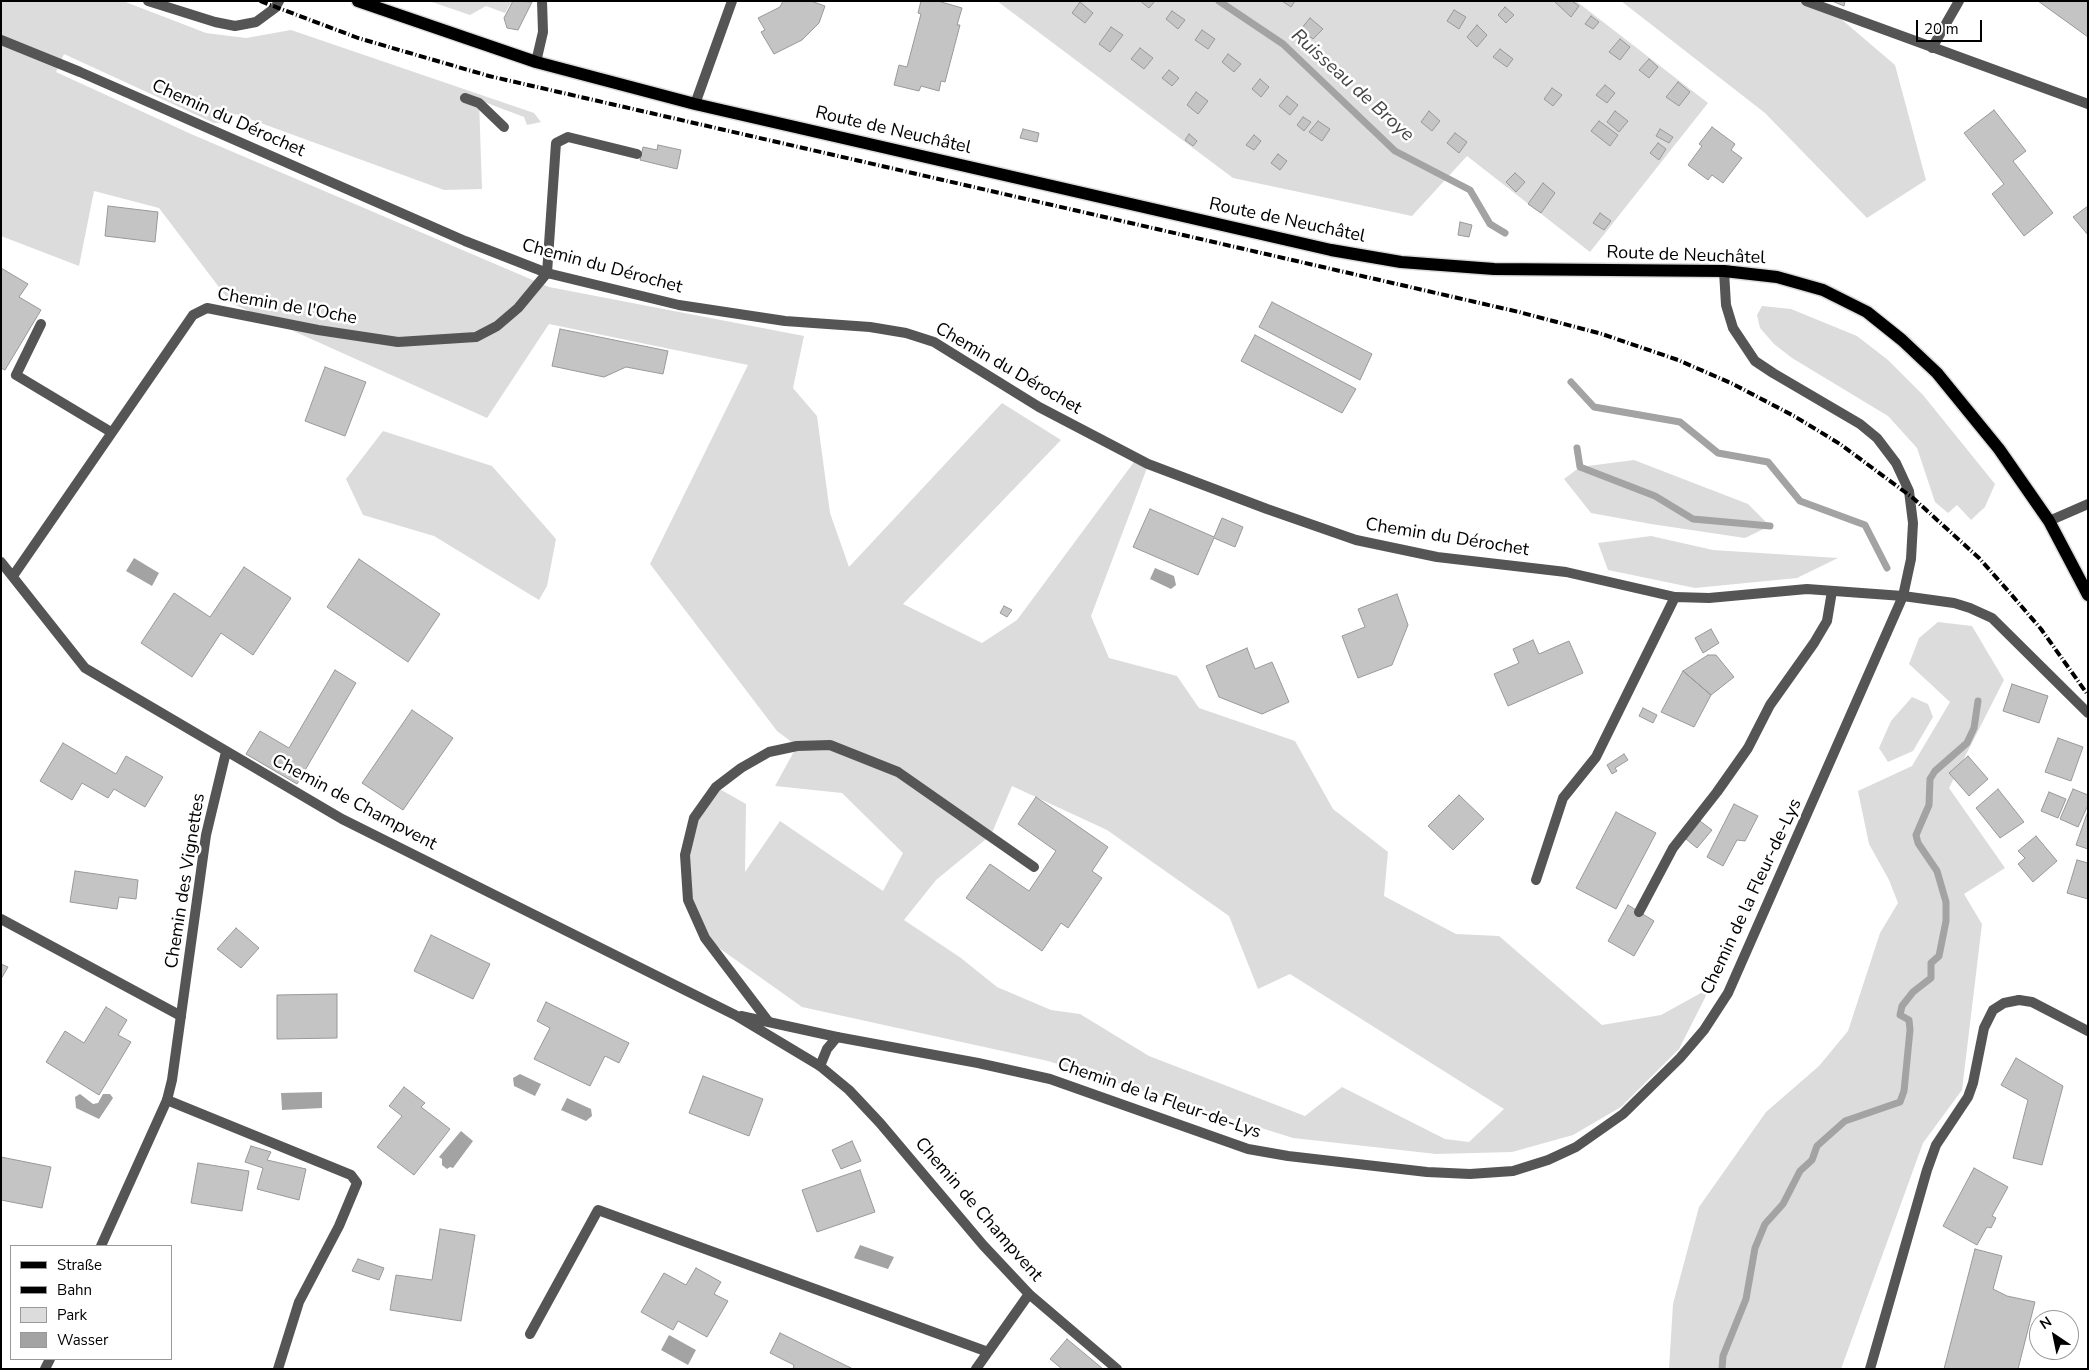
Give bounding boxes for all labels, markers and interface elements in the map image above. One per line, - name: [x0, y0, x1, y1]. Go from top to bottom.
- scale bar: [1919, 10, 1985, 42]
- text: 20 m: [1924, 19, 1959, 39]
- water label: Ruisseau de Broye: [1286, 25, 1418, 147]
- street label: Chemin du Dérochet: [148, 76, 308, 162]
- street label: Route de Neuchâtel: [813, 103, 973, 159]
- street label: Route de Neuchâtel: [1207, 194, 1367, 248]
- street label: Chemin du Dérochet: [519, 235, 685, 299]
- street label: Route de Neuchâtel: [1606, 242, 1766, 270]
- street label: Chemin de l'Oche: [215, 284, 359, 330]
- street label: Chemin du Dérochet: [931, 318, 1085, 420]
- street label: Chemin du Dérochet: [1364, 514, 1530, 562]
- street label: Chemin de Champvent: [268, 750, 440, 856]
- street label: Chemin des Vignettes: [161, 792, 211, 970]
- street label: Chemin de la Fleur-de-Lys: [1697, 796, 1807, 998]
- street label: Chemin de la Fleur-de-Lys: [1054, 1054, 1264, 1144]
- street label: Chemin de Champvent: [910, 1134, 1046, 1286]
- legend: [10, 1245, 172, 1360]
- text: Straße: [57, 1255, 102, 1275]
- text: Bahn: [57, 1280, 92, 1300]
- text: Park: [57, 1305, 87, 1325]
- north arrow: [2029, 1310, 2079, 1360]
- text: N: [2036, 1312, 2056, 1334]
- text: Wasser: [57, 1330, 108, 1350]

